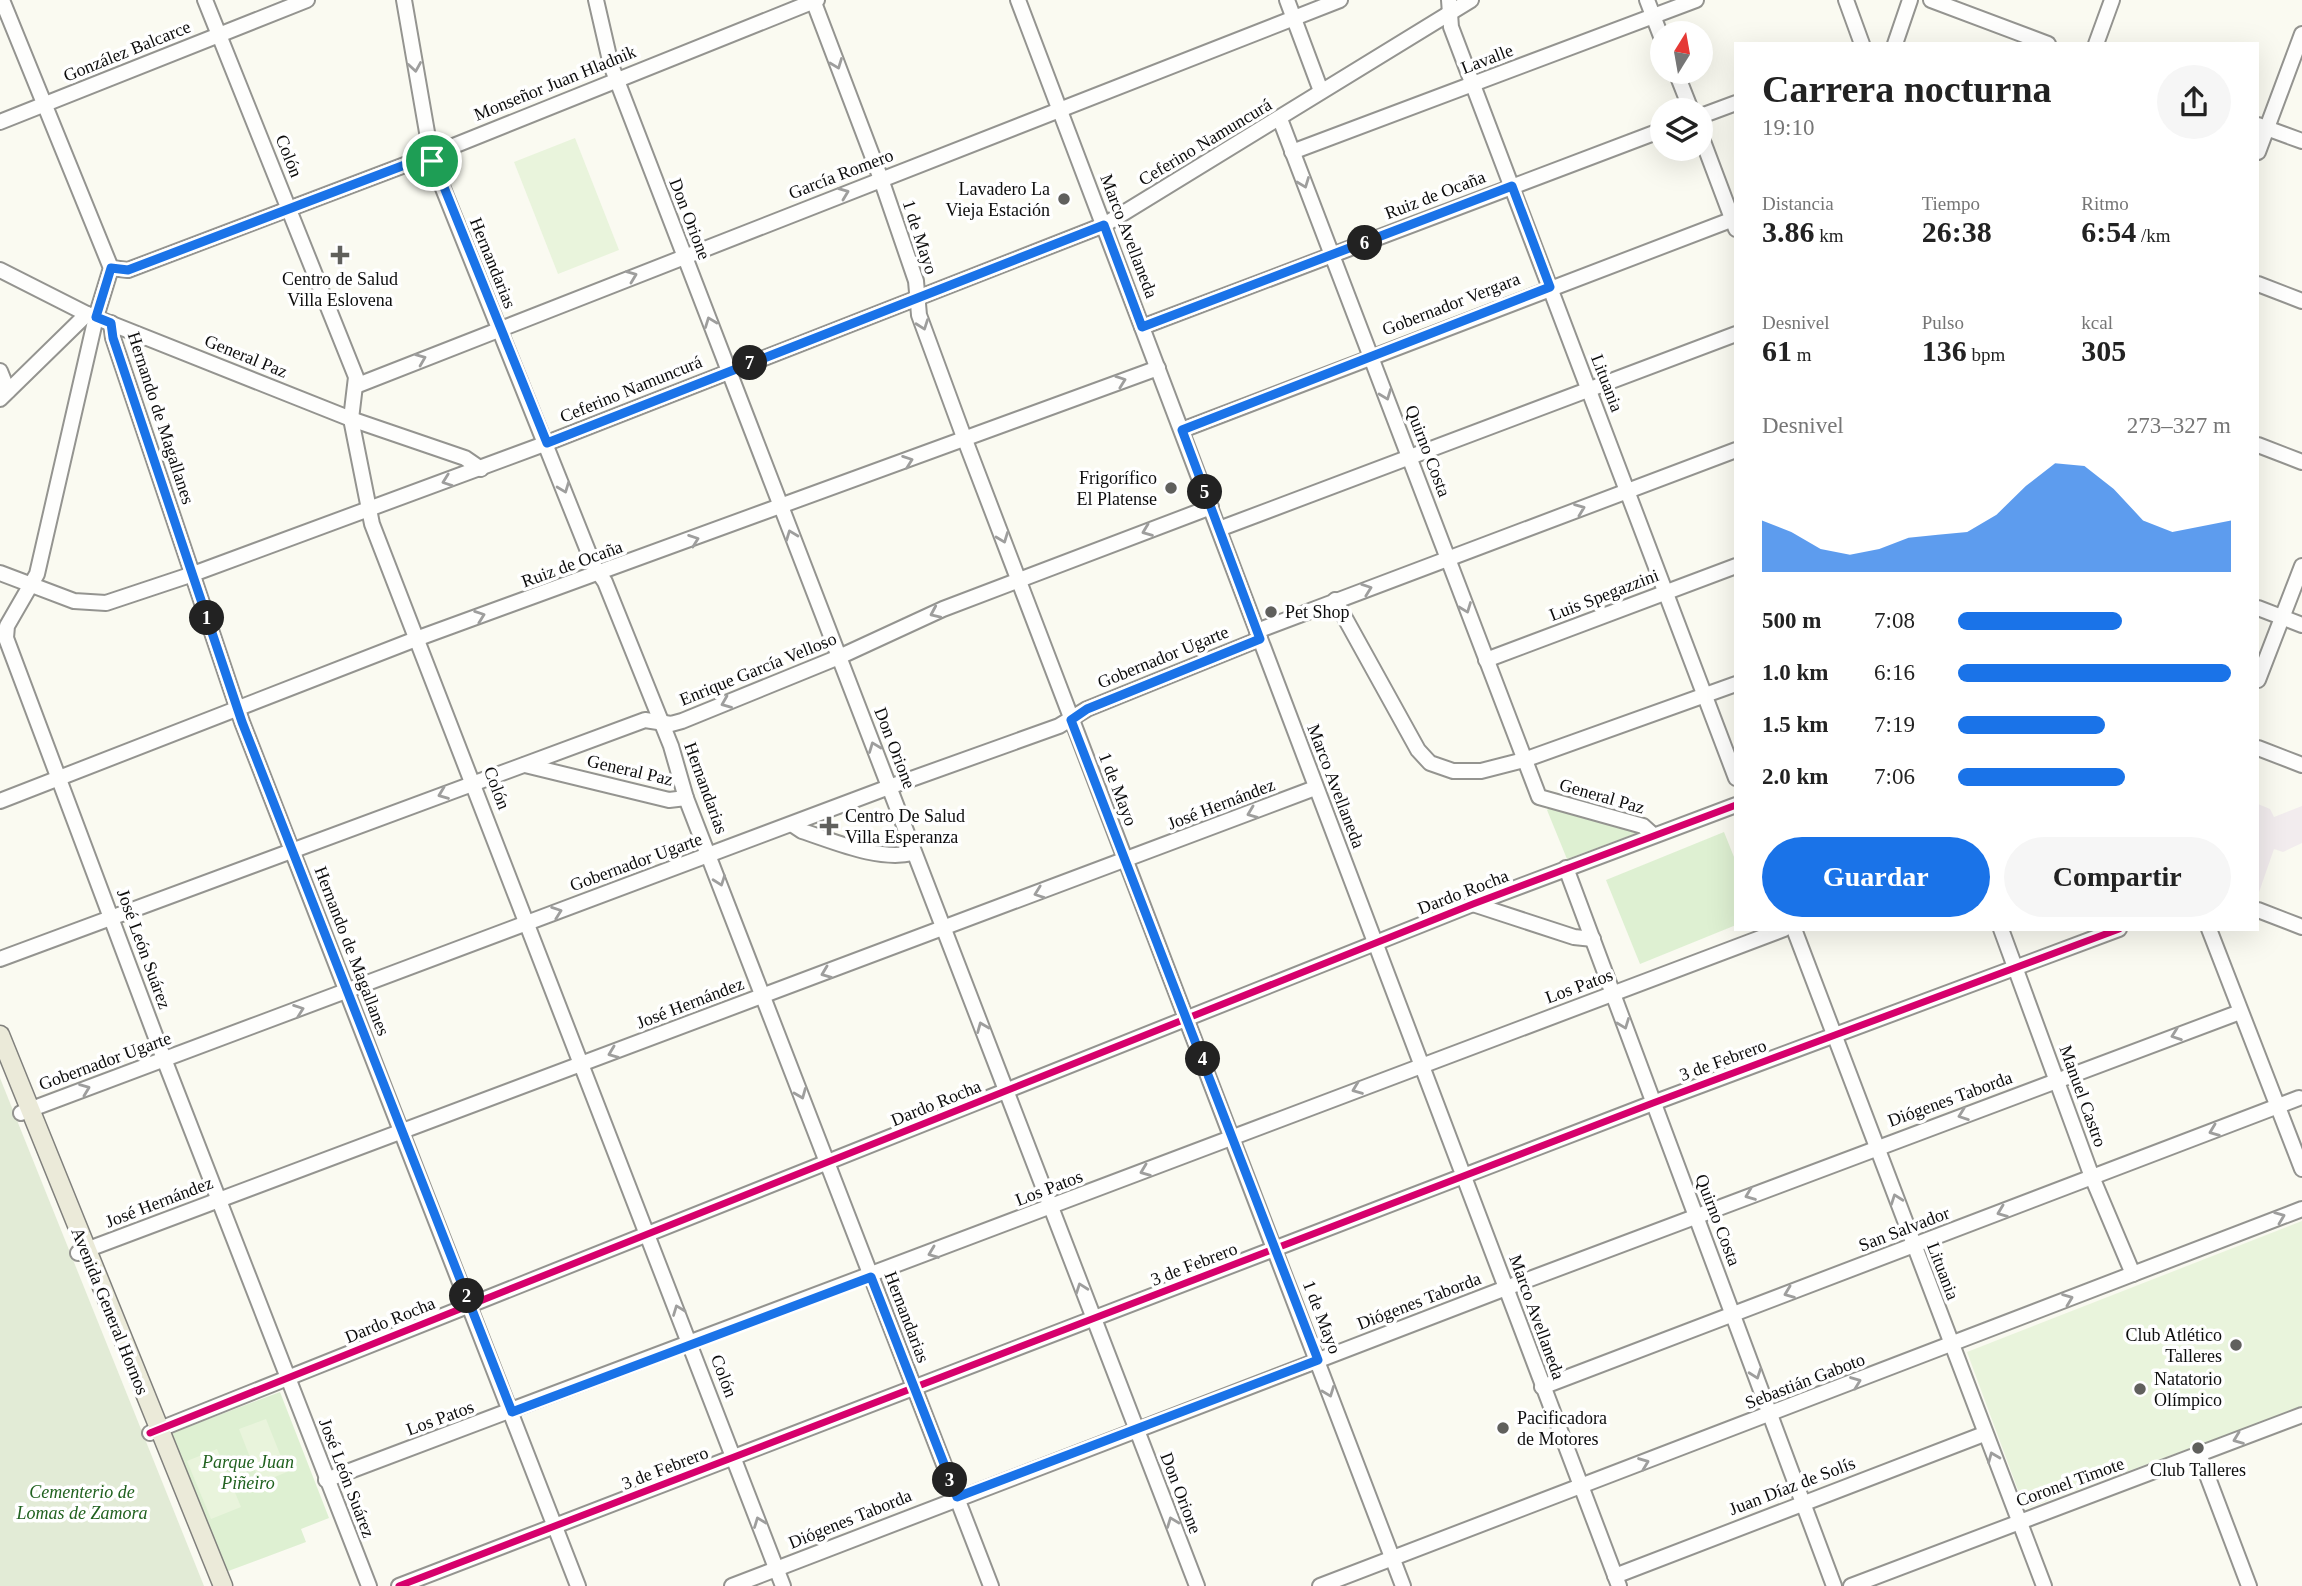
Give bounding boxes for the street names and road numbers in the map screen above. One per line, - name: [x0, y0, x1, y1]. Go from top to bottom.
- street label: González Balcarce: [60, 16, 194, 86]
- street label: Lavalle: [1458, 40, 1516, 78]
- street label: Monseñor Juan Hladnik: [471, 41, 639, 125]
- street label: Ceferino Namuncurá: [1135, 94, 1275, 190]
- street label: Colón: [271, 132, 307, 180]
- street label: García Romero: [786, 145, 896, 203]
- street label: Ruiz de Ocaña: [1382, 167, 1488, 223]
- street label: Marco Avellaneda: [1096, 171, 1162, 301]
- street label: Don Orione: [665, 176, 715, 262]
- street label: 1 de Mayo: [899, 197, 941, 277]
- street label: Hernandarias: [466, 215, 520, 311]
- street label: Gobernador Vergara: [1379, 269, 1523, 339]
- street label: Hernando de Magallanes: [124, 329, 198, 507]
- street label: General Paz: [202, 330, 290, 382]
- street label: Ceferino Namuncurá: [557, 351, 705, 427]
- street label: Lituania: [1587, 351, 1627, 415]
- street label: Quirno Costa: [1401, 402, 1455, 500]
- street label: Ruiz de Ocaña: [519, 536, 625, 592]
- street label: Luis Spegazzini: [1547, 565, 1661, 625]
- street label: Gobernador Ugarte: [1095, 622, 1231, 692]
- street label: Enrique García Velloso: [677, 628, 839, 710]
- street label: Don Orione: [870, 705, 920, 791]
- street label: Marco Avellaneda: [1303, 721, 1369, 851]
- street label: Hernandarias: [680, 739, 732, 837]
- street label: 1 de Mayo: [1095, 749, 1141, 829]
- street label: General Paz: [585, 750, 675, 790]
- street label: Colón: [480, 764, 514, 812]
- street label: José Hernández: [1164, 774, 1278, 834]
- street label: General Paz: [1557, 774, 1647, 818]
- street label: Gobernador Ugarte: [567, 829, 705, 895]
- street label: Hernando de Magallanes: [310, 863, 394, 1039]
- street label: Dardo Rocha: [1415, 866, 1511, 918]
- street label: José León Suárez: [113, 886, 175, 1012]
- street label: Los Patos: [1542, 965, 1616, 1007]
- street label: José Hernández: [633, 973, 747, 1033]
- street label: Gobernador Ugarte: [36, 1028, 174, 1094]
- street label: 3 de Febrero: [1677, 1035, 1769, 1085]
- street label: Manuel Castro: [2055, 1043, 2111, 1149]
- street label: Diógenes Taborda: [1885, 1067, 2015, 1131]
- street label: Dardo Rocha: [888, 1076, 984, 1130]
- street label: Los Patos: [1013, 1166, 1085, 1210]
- street label: Quirno Costa: [1691, 1171, 1745, 1269]
- street label: José Hernández: [102, 1172, 216, 1232]
- street label: San Salvador: [1856, 1203, 1952, 1255]
- street label: Avenida General Hornos: [67, 1224, 153, 1398]
- street label: 3 de Febrero: [1148, 1238, 1240, 1290]
- street label: Lituania: [1923, 1239, 1963, 1303]
- street label: Marco Avellaneda: [1505, 1252, 1569, 1382]
- street label: Diógenes Taborda: [1354, 1268, 1484, 1334]
- street label: Hernandarias: [880, 1269, 934, 1365]
- street label: 1 de Mayo: [1299, 1277, 1345, 1357]
- street label: Dardo Rocha: [342, 1293, 438, 1347]
- street label: Sebastián Gaboto: [1742, 1349, 1868, 1413]
- street label: Colón: [707, 1352, 741, 1400]
- street label: Los Patos: [403, 1397, 477, 1439]
- street label: José León Suárez: [315, 1416, 379, 1540]
- street label: 3 de Febrero: [619, 1442, 711, 1494]
- street label: Don Orione: [1156, 1450, 1206, 1536]
- street label: Juan Díaz de Solís: [1726, 1453, 1858, 1519]
- street label: Coronel Timote: [2013, 1453, 2127, 1511]
- street label: Diógenes Taborda: [786, 1485, 914, 1553]

